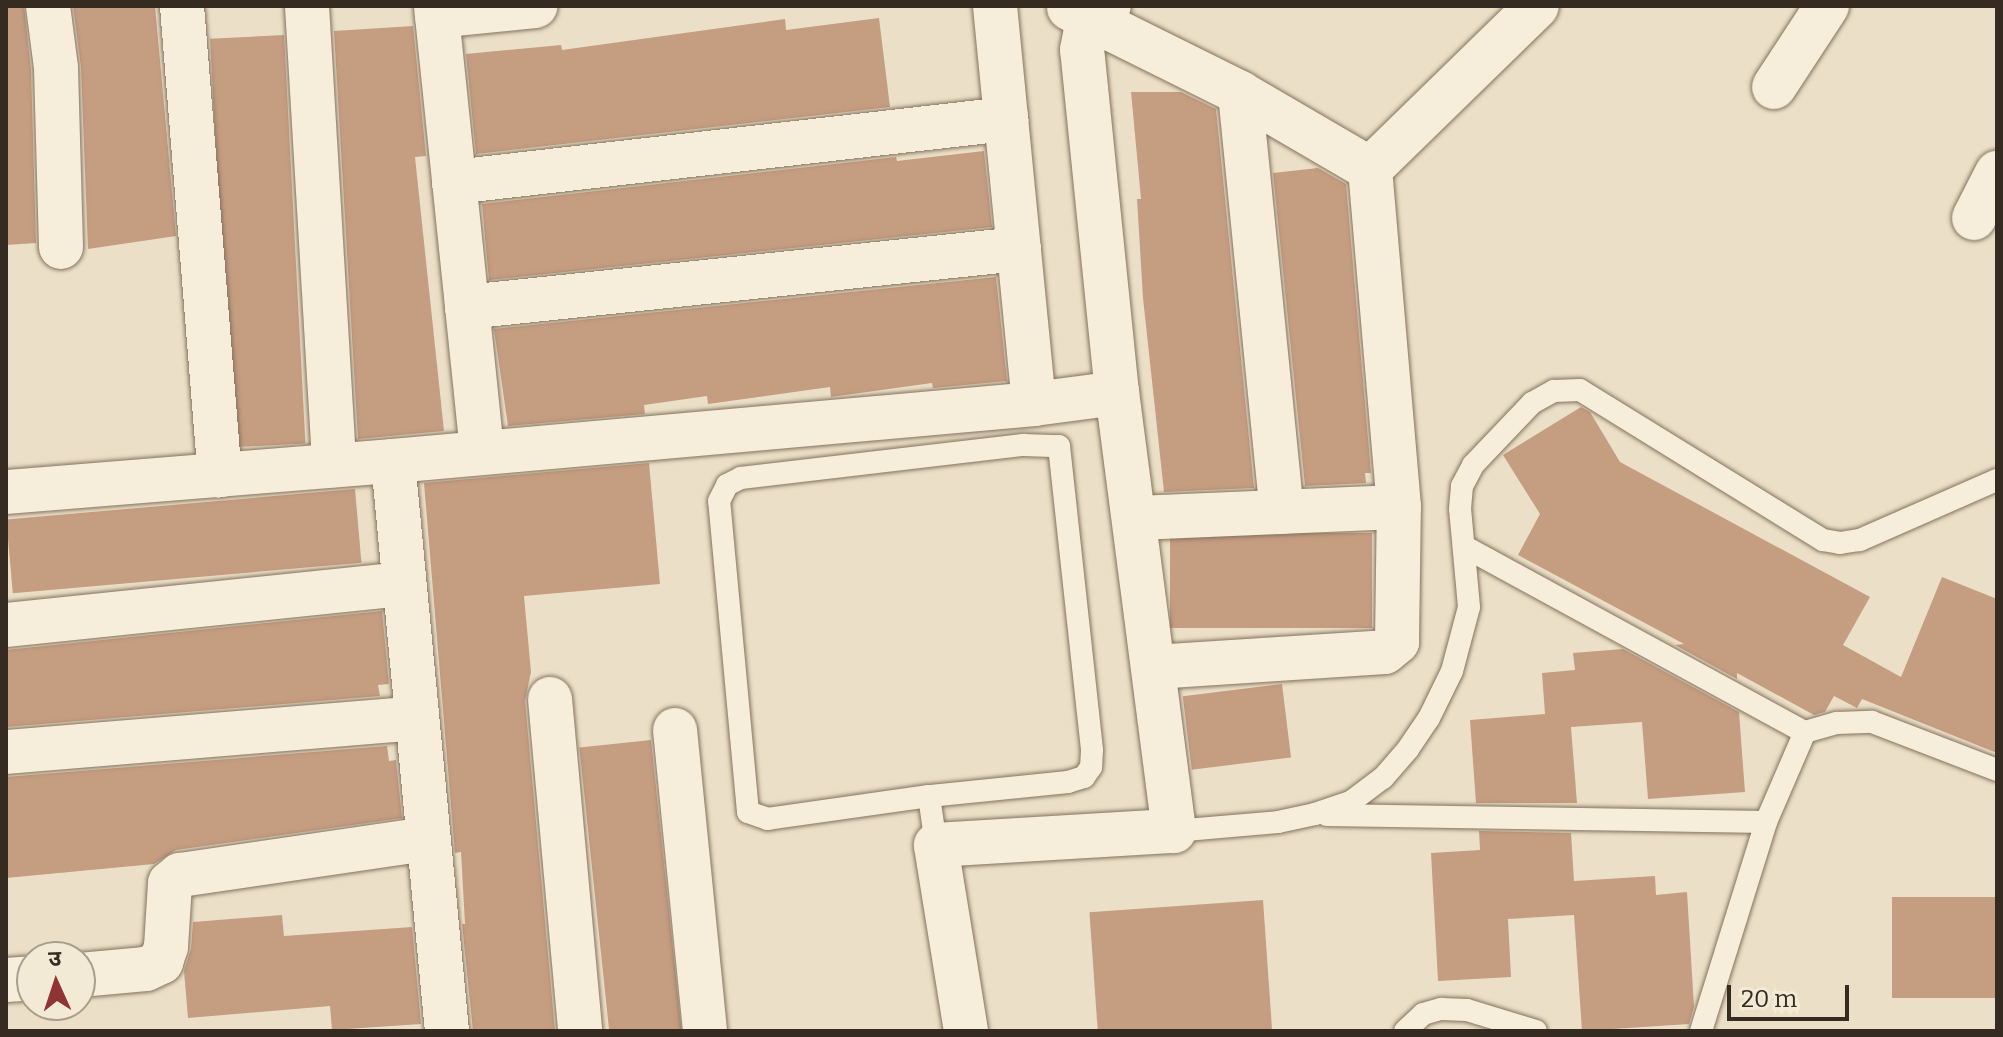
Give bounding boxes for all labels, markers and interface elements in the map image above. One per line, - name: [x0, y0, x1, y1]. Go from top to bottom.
- north arrow: [16, 941, 96, 1021]
- text: उ: [48, 945, 62, 972]
- scale bar: [1731, 969, 1853, 1019]
- text: 20 m: [1741, 985, 1797, 1013]

